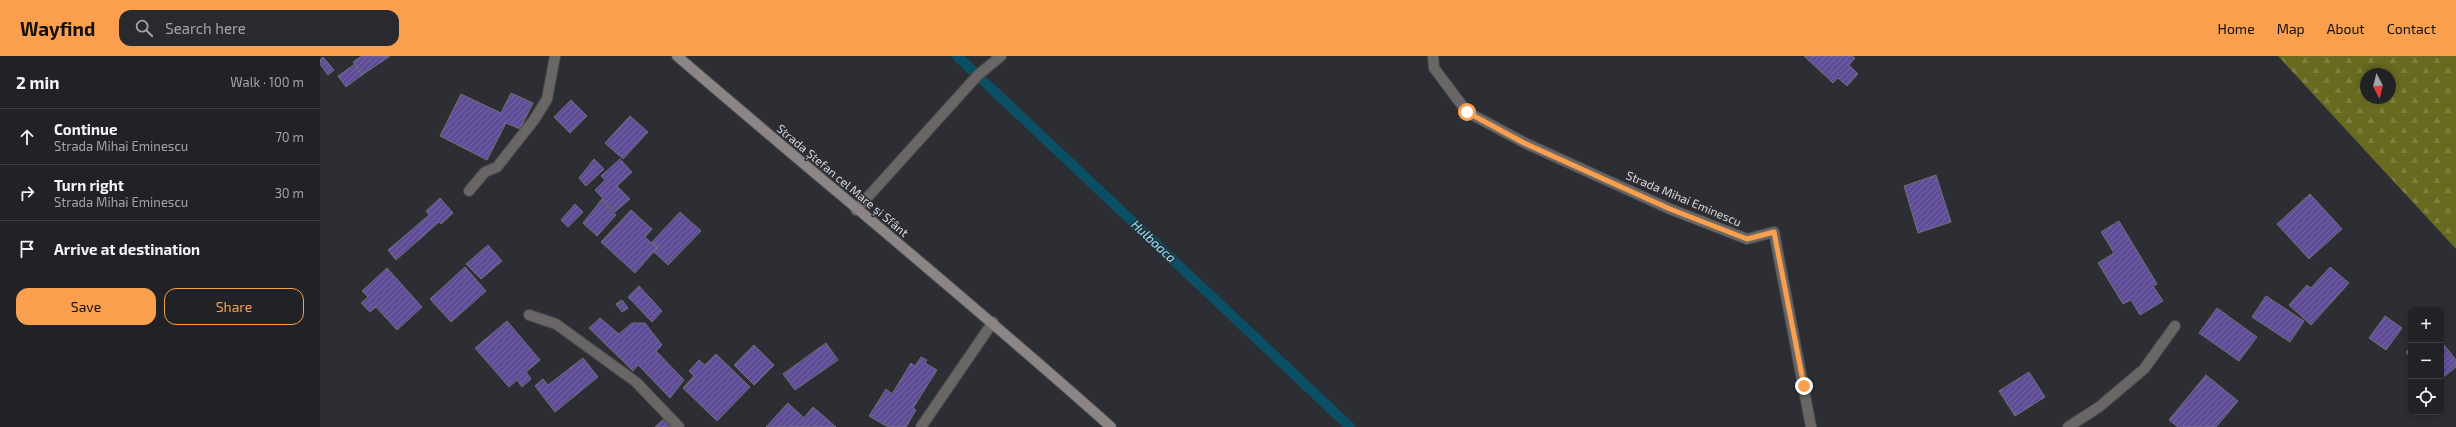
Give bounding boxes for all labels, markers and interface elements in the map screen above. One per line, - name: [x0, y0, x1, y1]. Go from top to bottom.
- search box: [119, 10, 399, 46]
- text: Wayfind: [20, 17, 95, 40]
- icon: search: [133, 17, 155, 39]
- text: Search here: [165, 19, 246, 37]
- text: Home: [2218, 20, 2255, 37]
- text: Map: [2277, 20, 2305, 37]
- text: About: [2327, 20, 2365, 37]
- text: Contact: [2387, 20, 2436, 37]
- north arrow: [2360, 68, 2396, 104]
- text: 2 min: [16, 72, 59, 92]
- text: Walk · 100 m: [230, 74, 304, 90]
- route start: [1458, 103, 1476, 121]
- text: Continue: [54, 120, 117, 138]
- street label: Strada Ștefan cel Mare și Sfânt: [773, 121, 912, 241]
- icon: ahead: [16, 126, 38, 148]
- text: 70 m: [275, 129, 304, 145]
- text: Strada Mihai Eminescu: [54, 138, 188, 154]
- street label: Strada Mihai Eminescu: [1624, 167, 1744, 229]
- text: Turn right: [54, 176, 124, 194]
- icon: right: [16, 182, 38, 204]
- text: 30 m: [275, 185, 304, 201]
- text: Strada Mihai Eminescu: [54, 194, 188, 210]
- water label: Hulboaca: [1128, 216, 1180, 266]
- icon: arrive: [16, 238, 38, 260]
- text: Arrive at destination: [54, 240, 200, 258]
- button: Save: [16, 288, 156, 325]
- button: Share: [164, 288, 304, 325]
- map controls: [2408, 307, 2444, 415]
- button: +: [2408, 307, 2444, 343]
- button: −: [2408, 343, 2444, 379]
- route end: [1795, 377, 1813, 395]
- button: locate: [2408, 379, 2444, 415]

